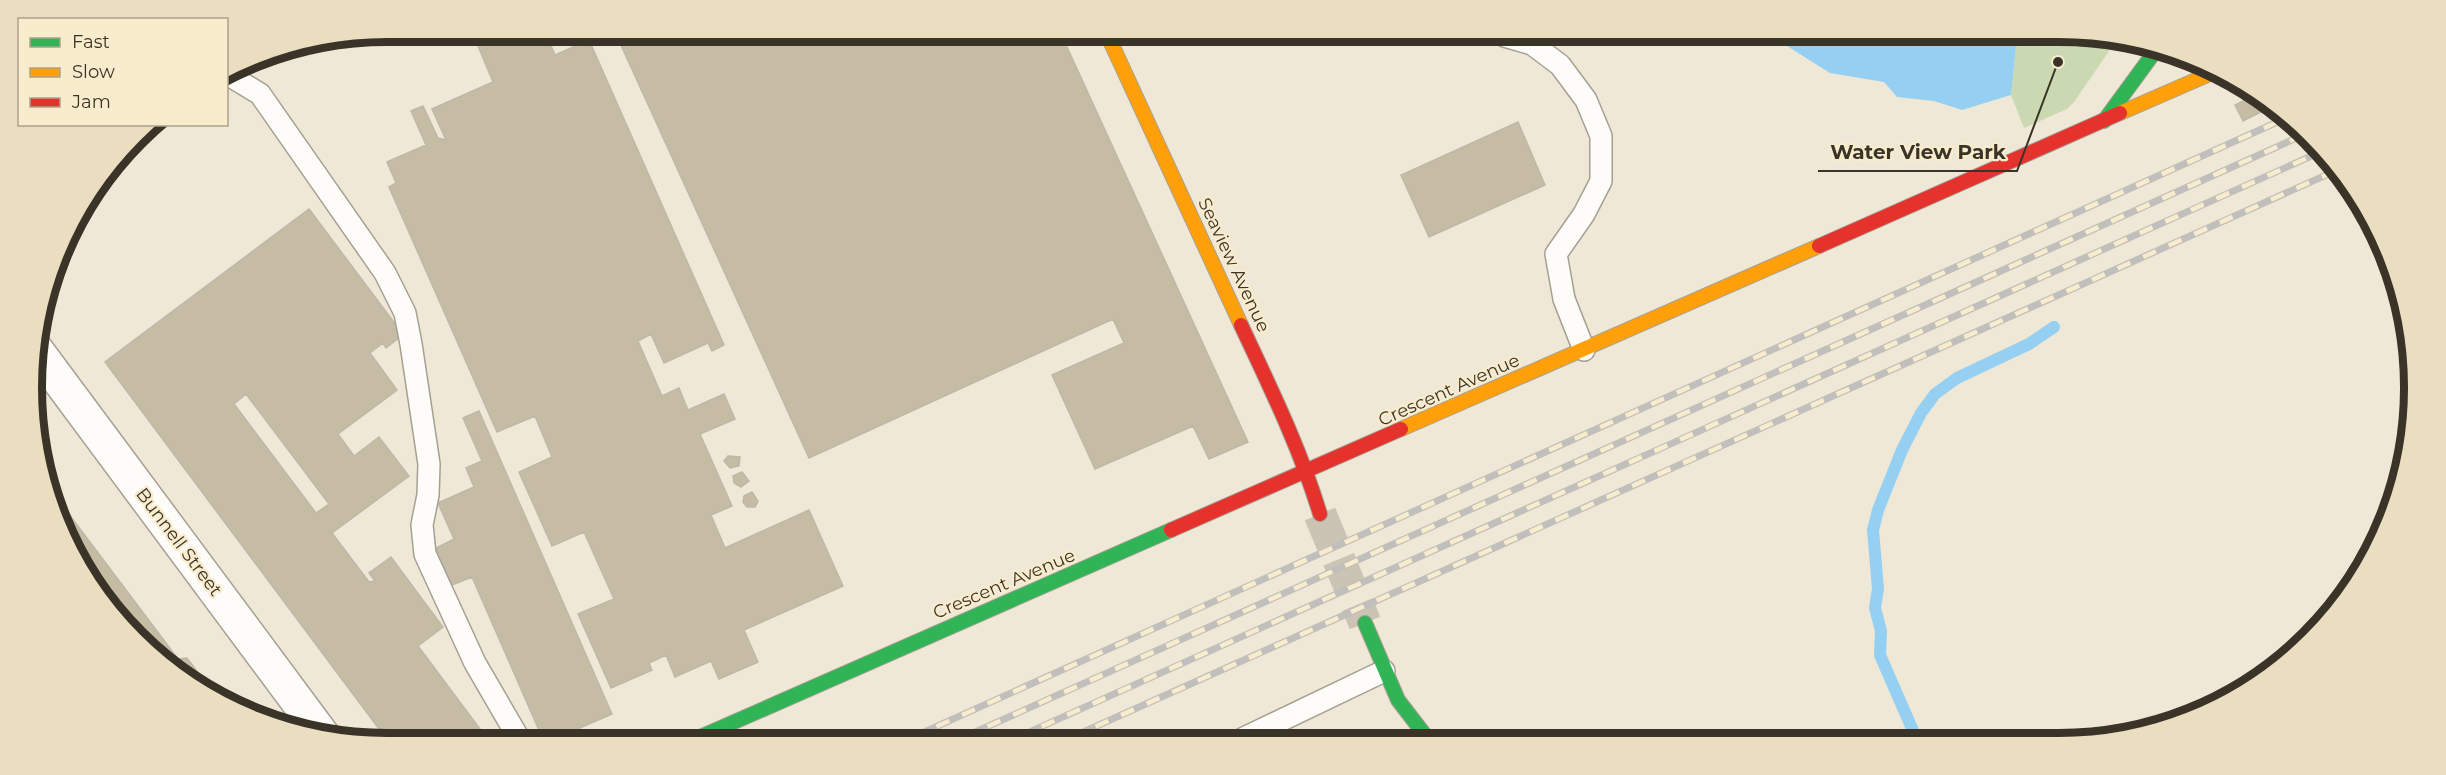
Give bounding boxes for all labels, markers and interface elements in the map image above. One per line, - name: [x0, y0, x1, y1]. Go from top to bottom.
- legend: [18, 18, 228, 126]
- text: Fast: [72, 31, 110, 53]
- text: Slow: [72, 61, 115, 83]
- text: Jam: [71, 91, 111, 113]
- callout: Water View Park: [1818, 133, 2017, 171]
- text: Water View Park: [1830, 140, 2007, 164]
- street label: Seaview Avenue: [1193, 194, 1275, 336]
- street label: Crescent Avenue: [1375, 349, 1523, 431]
- street label: Bunnell Street: [131, 484, 227, 600]
- street label: Crescent Avenue: [930, 544, 1079, 624]

